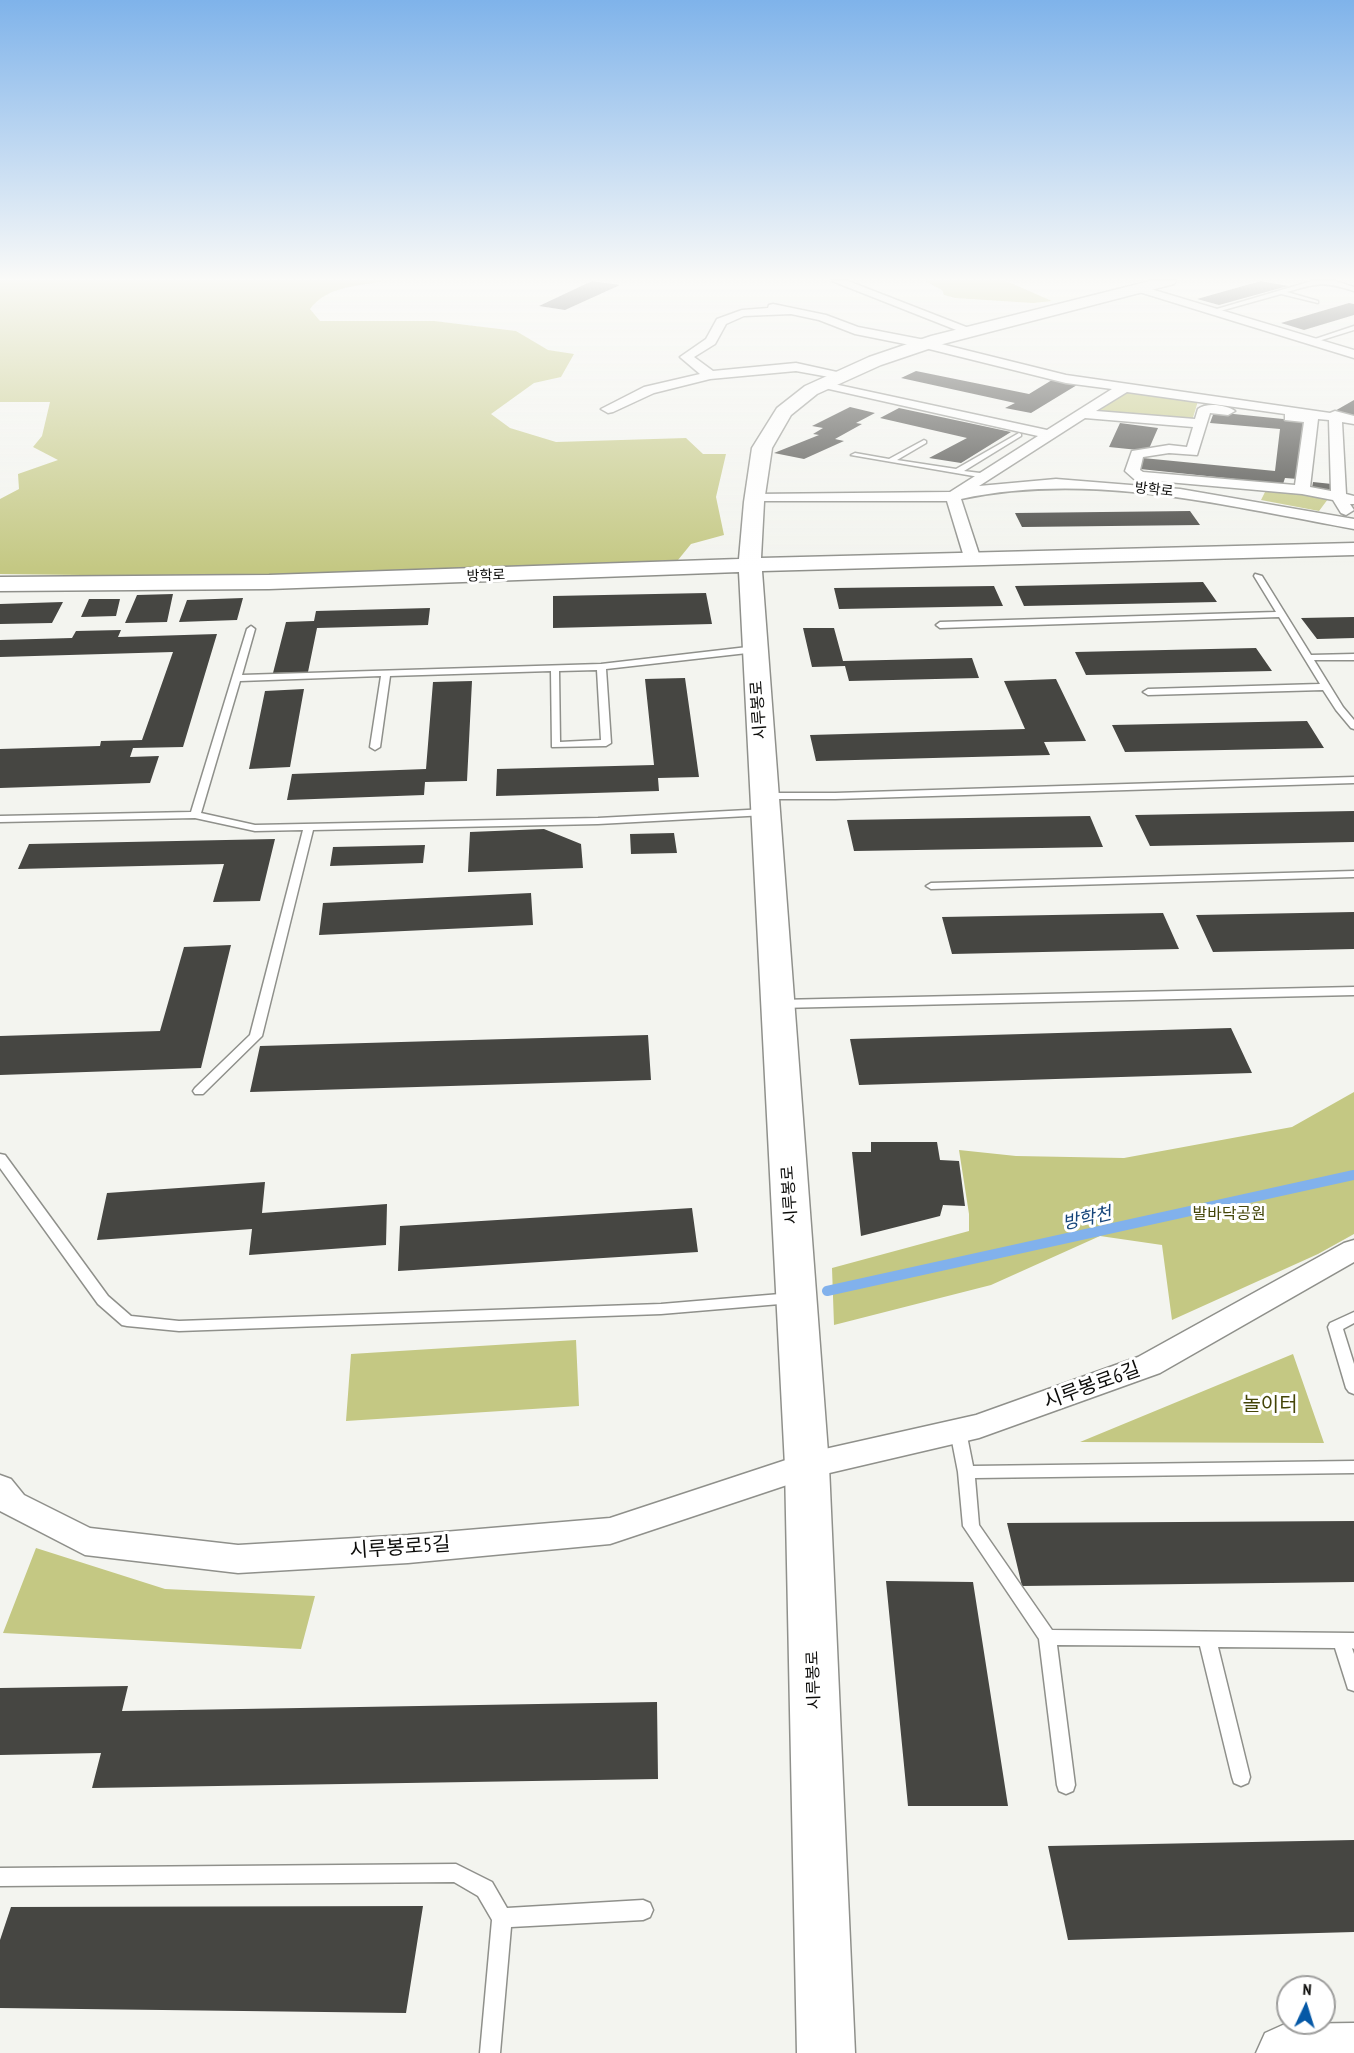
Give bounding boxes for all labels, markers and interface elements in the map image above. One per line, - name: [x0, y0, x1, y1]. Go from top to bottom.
- street label: 방학로: [1134, 480, 1174, 500]
- street label: 방학로: [466, 567, 506, 585]
- street label: 시루봉로: [747, 680, 771, 740]
- street label: 시루봉로: [778, 1165, 802, 1225]
- water label: 방학천: [1060, 1203, 1114, 1235]
- park label: 발바닥공원: [1192, 1204, 1266, 1224]
- street label: 시루봉로6길: [1040, 1357, 1144, 1415]
- park label: 놀이터: [1242, 1393, 1298, 1417]
- street label: 시루봉로5길: [349, 1533, 451, 1563]
- street label: 시루봉로: [803, 1650, 825, 1710]
- north arrow: [1276, 1975, 1336, 2035]
- text: N: [1302, 1979, 1312, 1999]

